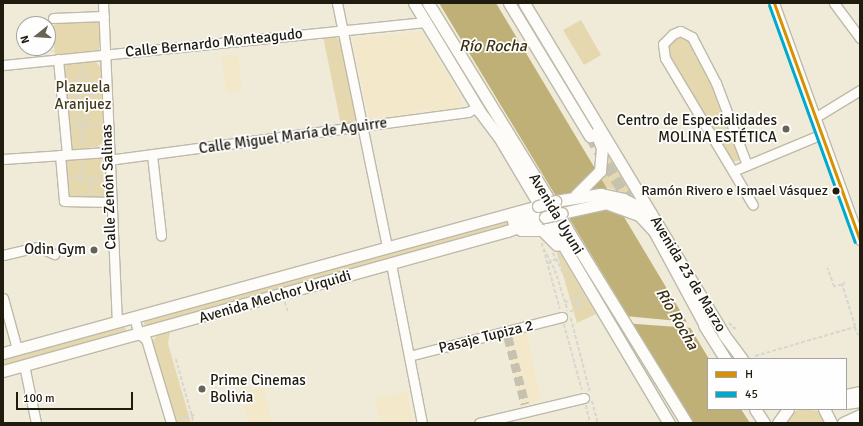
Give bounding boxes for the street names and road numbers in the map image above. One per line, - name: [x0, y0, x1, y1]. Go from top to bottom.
- street label: Calle Bernardo Monteagudo: [124, 25, 304, 61]
- street label: Calle Miguel María de Aguirre: [198, 114, 388, 158]
- street label: Calle Zenón Salinas: [98, 124, 120, 250]
- street label: Avenida Uyuni: [525, 170, 587, 258]
- street label: Avenida 23 de Marzo: [646, 213, 730, 335]
- street label: Avenida Melchor Urquidi: [197, 267, 353, 327]
- street label: Pasaje Tupiza 2: [437, 317, 535, 357]

